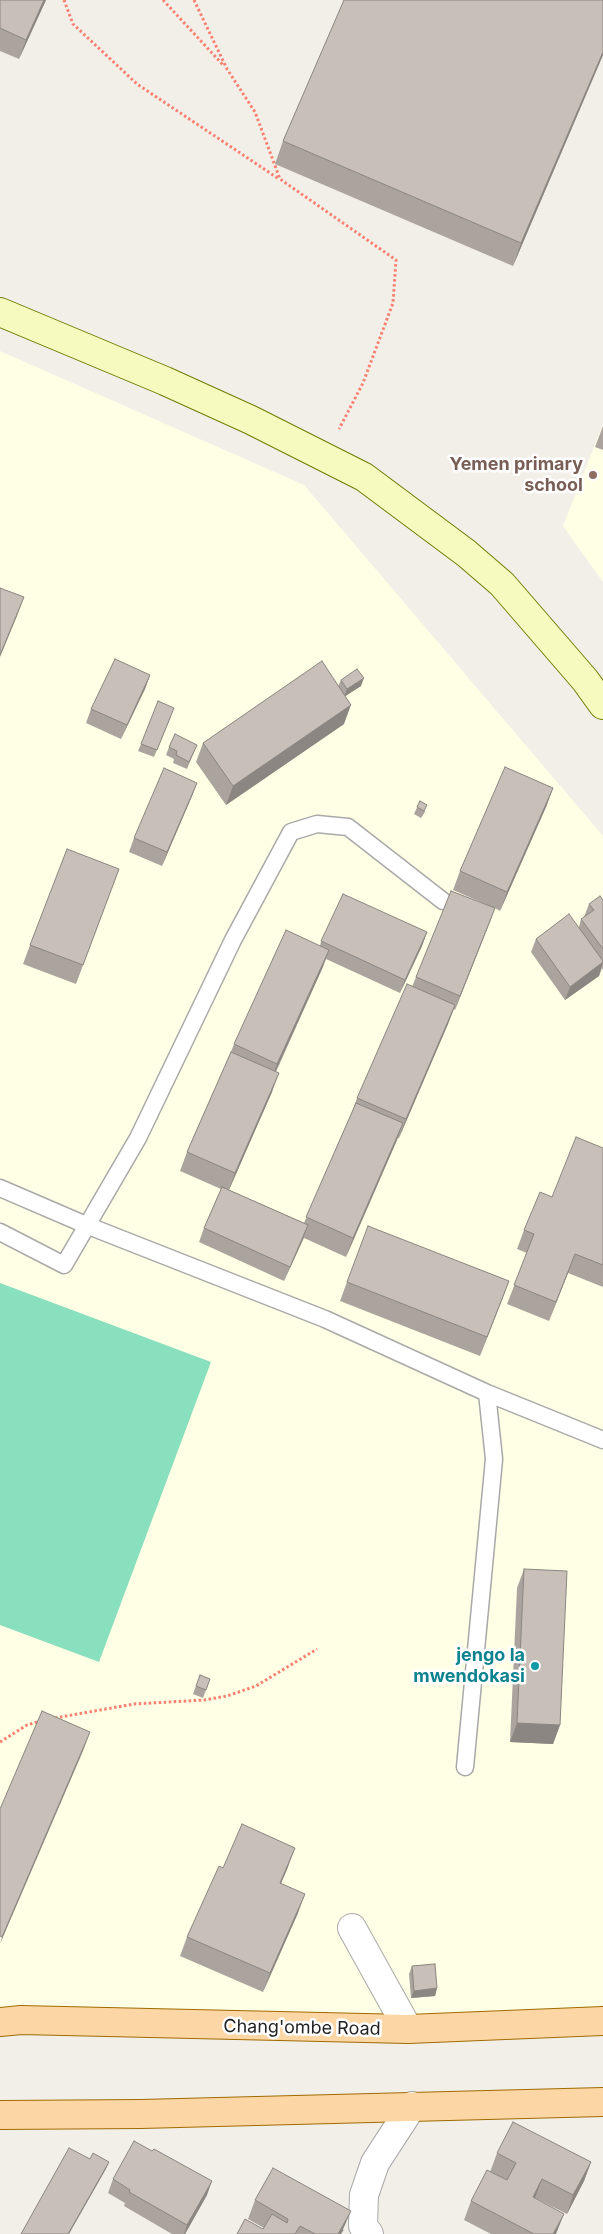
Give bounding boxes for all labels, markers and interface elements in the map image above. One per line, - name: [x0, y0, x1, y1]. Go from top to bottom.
- place label: Yemen primary school: [449, 454, 583, 496]
- marker: Yemen primary school: [587, 469, 599, 481]
- place label: jengo la mwendokasi: [413, 1645, 525, 1688]
- marker: jengo la mwendokasi: [529, 1660, 541, 1672]
- street label: Chang'ombe Road: [223, 2016, 381, 2040]

